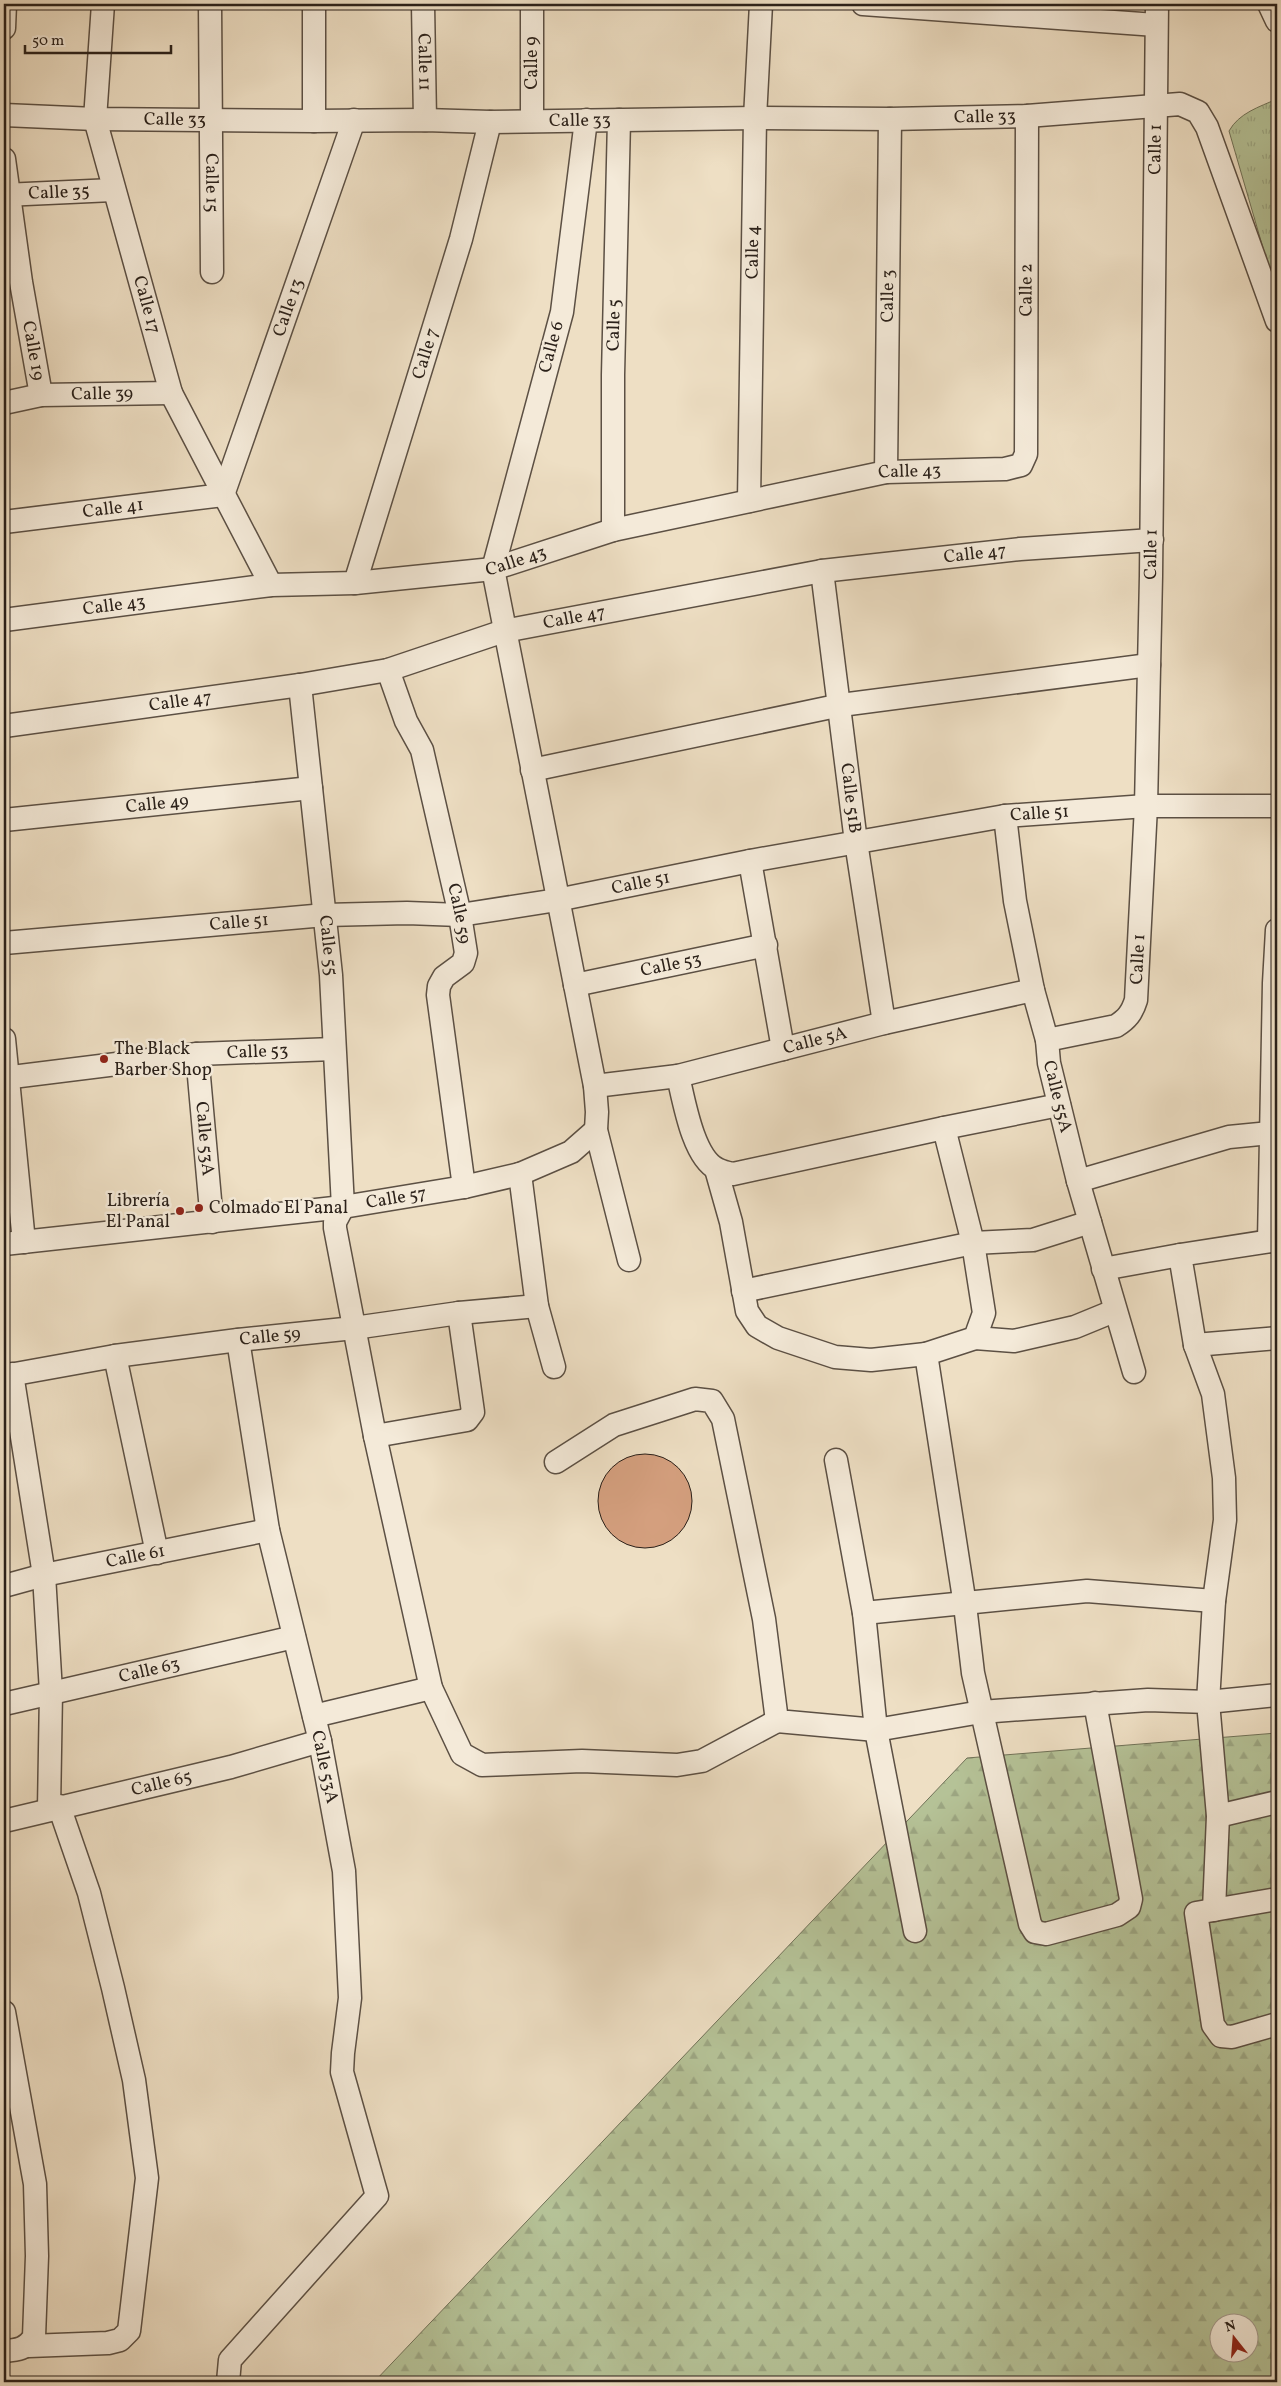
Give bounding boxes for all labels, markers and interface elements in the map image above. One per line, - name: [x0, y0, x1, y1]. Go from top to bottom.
- scale bar: [25, 22, 171, 54]
- text: 50 m: [32, 31, 64, 52]
- street label: Calle 11: [411, 33, 437, 91]
- street label: Calle 9: [520, 37, 545, 89]
- street label: Calle 33: [954, 104, 1016, 130]
- street label: Calle 33: [144, 107, 206, 133]
- street label: Calle 33: [549, 108, 611, 134]
- street label: Calle 1: [1143, 124, 1168, 175]
- street label: Calle 15: [199, 153, 224, 213]
- street label: Calle 35: [28, 179, 90, 206]
- street label: Calle 4: [740, 225, 766, 279]
- street label: Calle 2: [1014, 263, 1039, 317]
- street label: Calle 3: [875, 269, 901, 323]
- street label: Calle 17: [127, 273, 166, 337]
- street label: Calle 13: [267, 275, 310, 340]
- street label: Calle 5: [601, 299, 627, 351]
- street label: Calle 6: [533, 318, 571, 376]
- street label: Calle 19: [16, 319, 51, 382]
- street label: Calle 7: [406, 325, 445, 382]
- street label: Calle 39: [71, 381, 133, 407]
- street label: Calle 43: [876, 458, 941, 486]
- street label: Calle 41: [81, 492, 145, 525]
- street label: Calle 1: [1138, 529, 1164, 580]
- street label: Calle 47: [942, 538, 1008, 570]
- street label: Calle 43: [484, 540, 550, 582]
- street label: Calle 43: [81, 589, 147, 622]
- street label: Calle 47: [541, 600, 608, 636]
- street label: Calle 47: [147, 685, 213, 718]
- street label: Calle 51B: [834, 762, 867, 835]
- street label: Calle 49: [124, 788, 190, 820]
- street label: Calle 51: [1009, 799, 1070, 828]
- street label: Calle 51: [609, 865, 672, 901]
- street label: Calle 59: [441, 881, 477, 946]
- street label: Calle 51: [208, 907, 270, 938]
- street label: Calle 55: [312, 914, 344, 977]
- street label: Calle 1: [1124, 933, 1152, 985]
- street label: Calle 53: [638, 946, 704, 983]
- street label: Calle 5A: [780, 1020, 850, 1061]
- place label: The Black Barber Shop: [114, 1037, 212, 1083]
- street label: Calle 53: [226, 1038, 289, 1065]
- marker: The Black Barber Shop: [98, 1053, 110, 1065]
- street label: Calle 55A: [1036, 1058, 1078, 1136]
- street label: Calle 53A: [189, 1101, 220, 1177]
- street label: Calle 57: [364, 1181, 428, 1216]
- place label: Librería El Panal: [106, 1189, 170, 1235]
- place label: Colmado El Panal: [209, 1196, 348, 1221]
- marker: Colmado El Panal: [193, 1202, 205, 1214]
- marker: Librería El Panal: [174, 1205, 186, 1217]
- street label: Calle 59: [238, 1321, 302, 1352]
- street label: Calle 61: [104, 1538, 167, 1575]
- street label: Calle 63: [116, 1651, 182, 1690]
- street label: Calle 53A: [304, 1728, 344, 1806]
- street label: Calle 65: [129, 1764, 194, 1803]
- north arrow: [1208, 2314, 1258, 2364]
- text: N: [1223, 2316, 1238, 2338]

